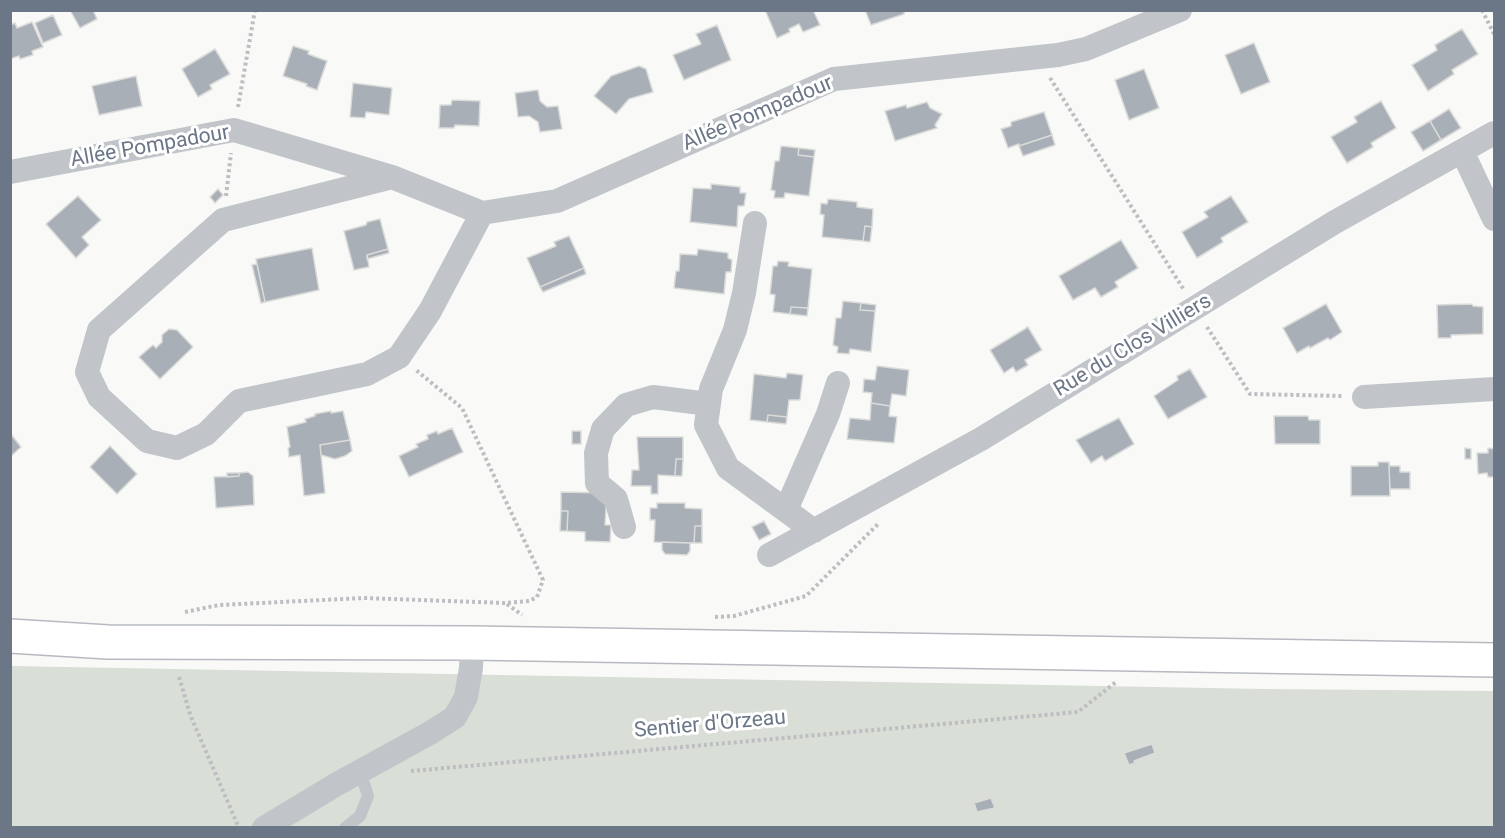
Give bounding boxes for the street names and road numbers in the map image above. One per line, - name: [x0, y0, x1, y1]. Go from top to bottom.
- street label: Allée Pompadour: [679, 71, 837, 157]
- street label: Allée Pompadour: [69, 121, 231, 173]
- street label: Rue du Clos Villiers: [1050, 289, 1216, 403]
- street label: Sentier d'Orzeau: [633, 706, 787, 744]

